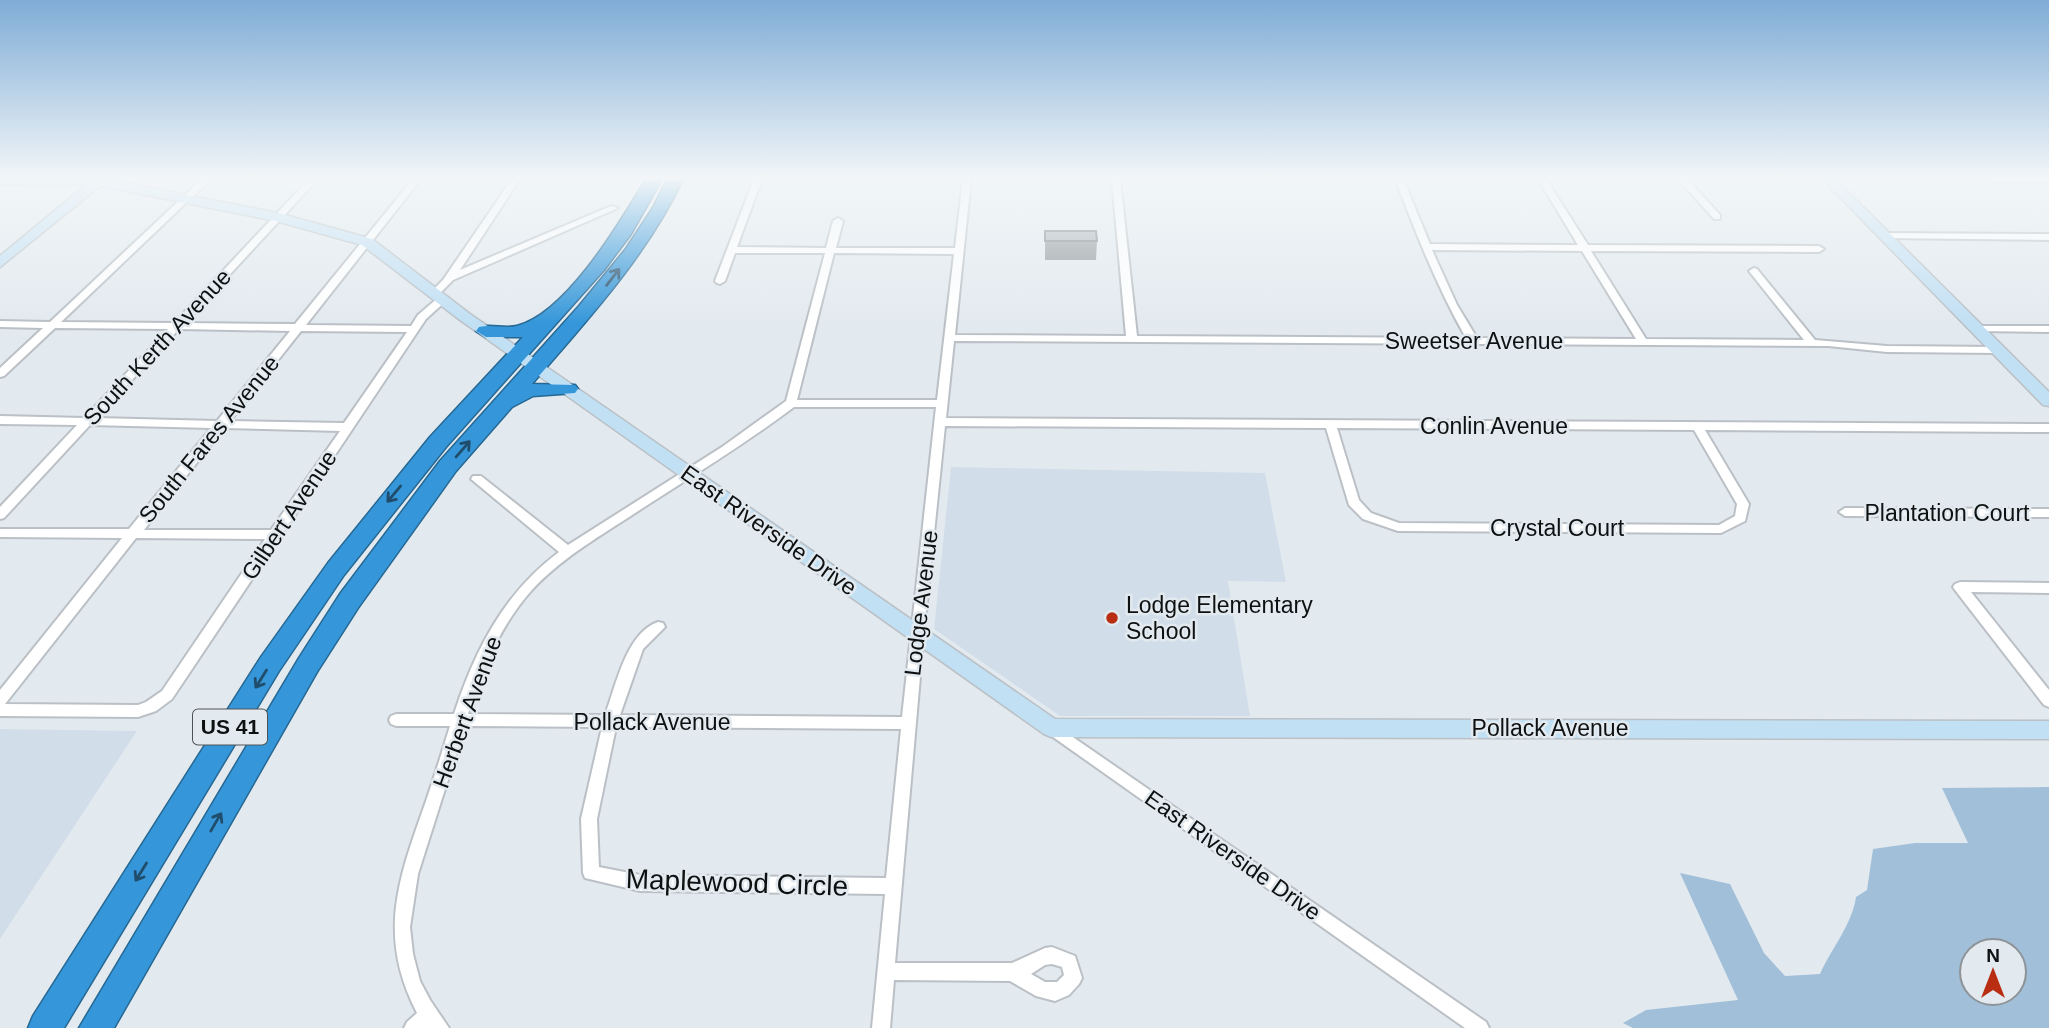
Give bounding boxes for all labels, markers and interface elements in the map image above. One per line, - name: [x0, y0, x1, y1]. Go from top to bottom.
- street label: South Kerth Avenue: [78, 263, 236, 431]
- one-way arrow: [605, 269, 620, 287]
- street label: Sweetser Avenue: [1385, 328, 1563, 354]
- street label: South Fares Avenue: [133, 350, 285, 528]
- street label: Conlin Avenue: [1420, 413, 1568, 439]
- one-way arrow: [455, 440, 471, 458]
- street label: Gilbert Avenue: [236, 445, 342, 585]
- street label: East Riverside Drive: [676, 460, 862, 600]
- one-way arrow: [386, 485, 402, 503]
- street label: Plantation Court: [1865, 500, 2030, 526]
- street label: Crystal Court: [1490, 515, 1625, 541]
- street label: Lodge Avenue: [899, 529, 943, 677]
- place label: Lodge Elementary School: [1126, 592, 1313, 644]
- marker: Lodge Elementary School: [1104, 610, 1120, 626]
- street label: Herbert Avenue: [428, 633, 506, 791]
- one-way arrow: [253, 668, 267, 688]
- street label: Pollack Avenue: [574, 709, 730, 735]
- road number: US 41: [193, 710, 267, 744]
- street label: Pollack Avenue: [1472, 715, 1628, 741]
- street label: East Riverside Drive: [1140, 785, 1326, 925]
- one-way arrow: [210, 812, 224, 832]
- one-way arrow: [133, 861, 147, 881]
- street label: Maplewood Circle: [625, 863, 849, 902]
- north arrow: [1958, 937, 2028, 1007]
- text: N: [1986, 945, 2000, 966]

